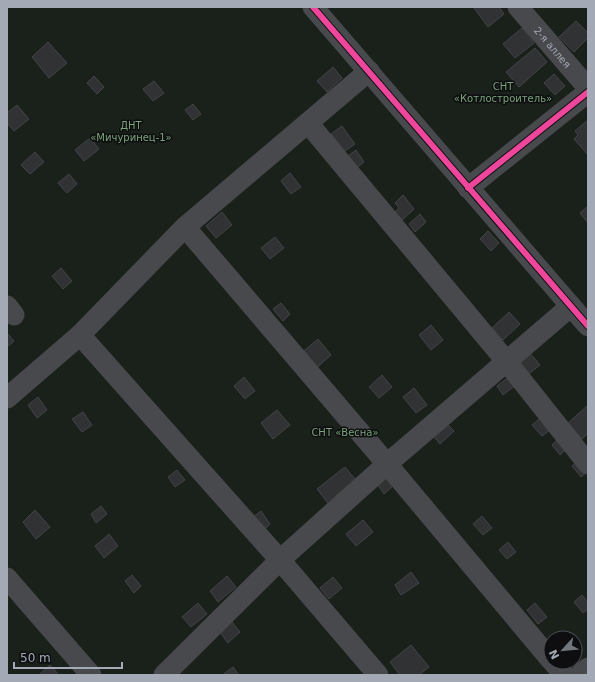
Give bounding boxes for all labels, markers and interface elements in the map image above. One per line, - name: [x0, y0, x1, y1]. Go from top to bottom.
- street label: 2-я аллея: [532, 24, 573, 70]
- park label: СНТ «Котлостроитель»: [454, 81, 552, 104]
- park label: ДНТ «Мичуринец-1»: [90, 120, 172, 143]
- park label: СНТ «Весна»: [311, 427, 379, 438]
- north arrow: [543, 630, 583, 670]
- scale bar: [14, 644, 122, 670]
- text: N: [547, 647, 562, 661]
- text: 50 m: [20, 651, 51, 665]

